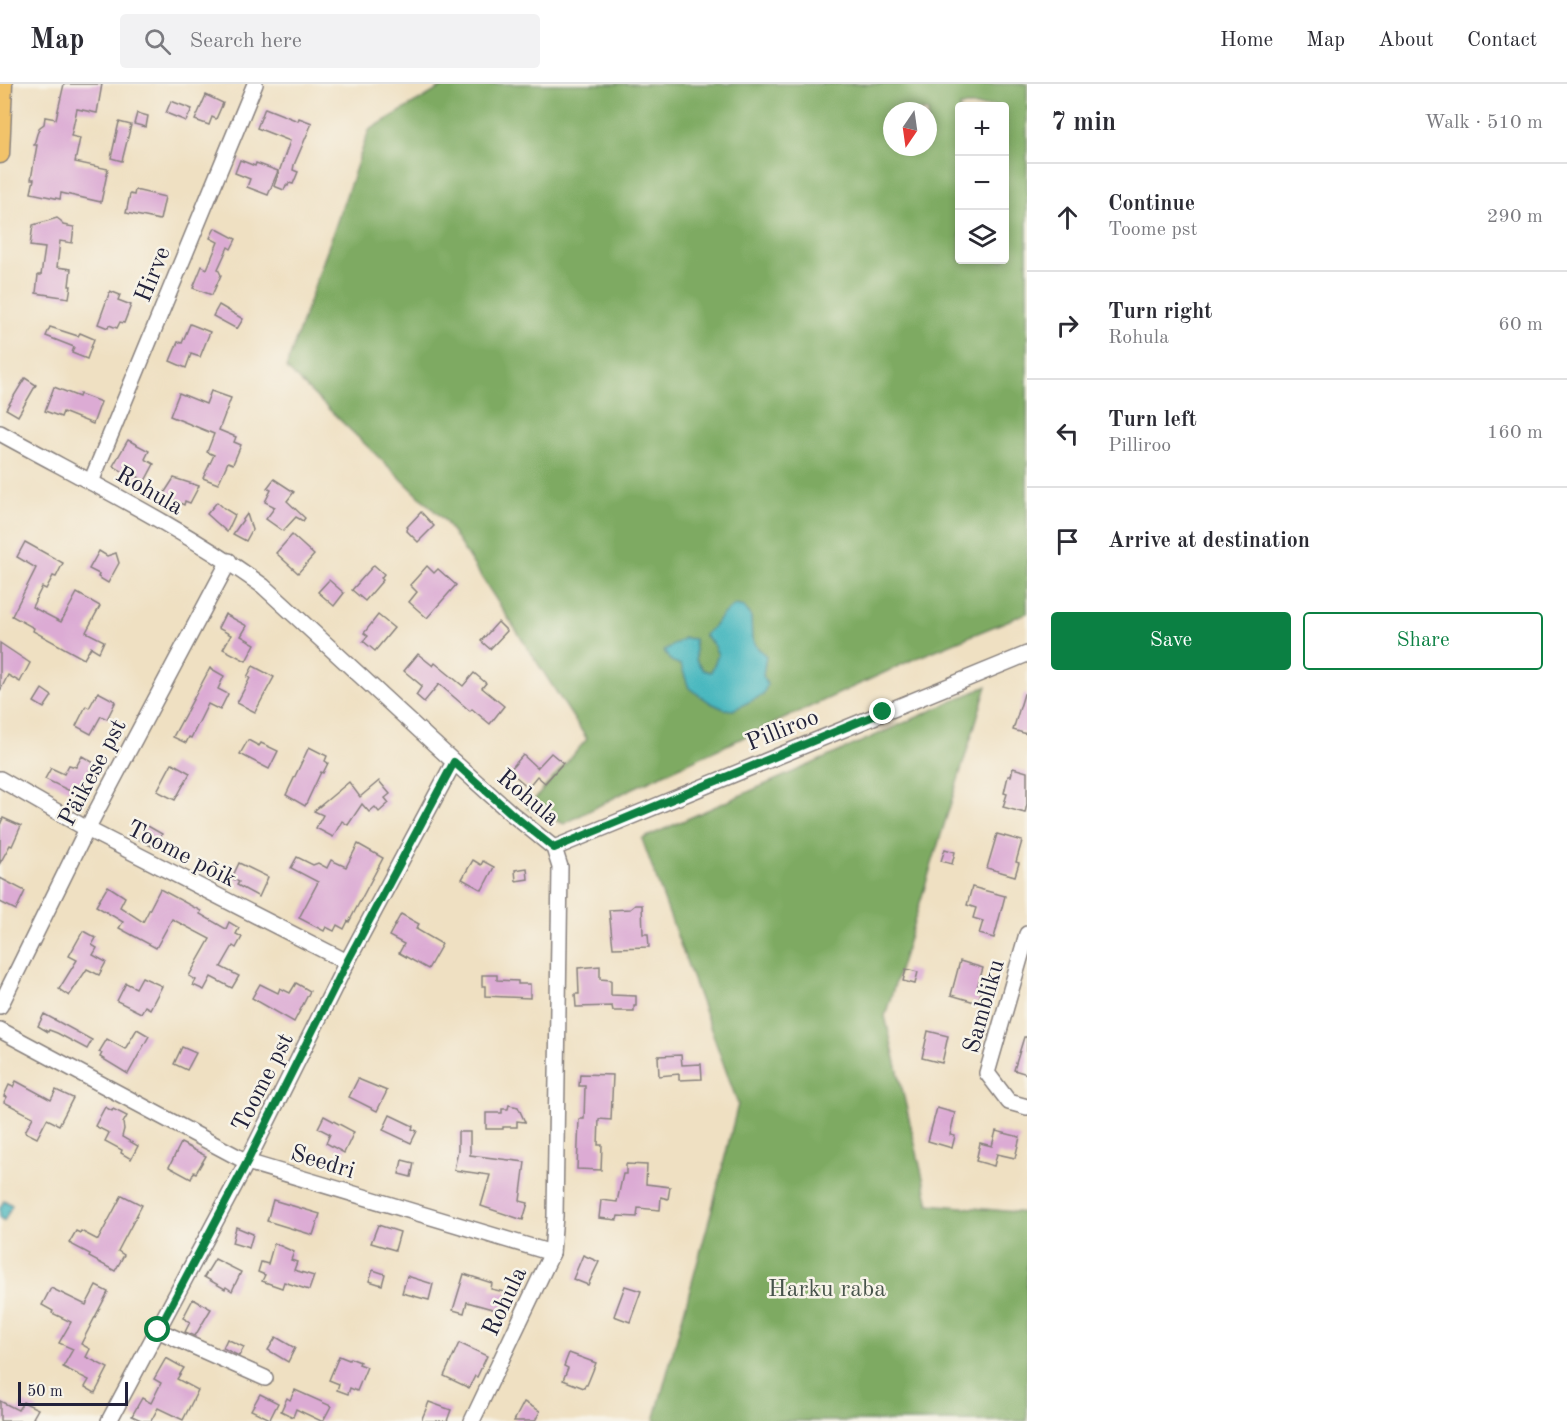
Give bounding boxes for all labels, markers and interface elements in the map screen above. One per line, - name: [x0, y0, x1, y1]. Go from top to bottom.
- search box: [120, 14, 540, 68]
- icon: search: [141, 25, 174, 58]
- text: Map: [30, 27, 84, 55]
- text: Search here: [189, 30, 302, 52]
- text: Home: [1220, 30, 1273, 51]
- text: Map: [1306, 30, 1345, 51]
- text: About: [1378, 30, 1434, 51]
- text: Contact: [1467, 30, 1537, 51]
- north arrow: [883, 102, 937, 156]
- map controls: [955, 102, 1009, 264]
- button: +: [955, 102, 1009, 156]
- text: 7 min: [1051, 110, 1116, 136]
- text: Walk · 510 m: [1424, 113, 1543, 133]
- button: −: [955, 156, 1009, 210]
- text: Continue: [1108, 193, 1195, 215]
- icon: ahead: [1051, 201, 1084, 234]
- text: 290 m: [1487, 207, 1543, 227]
- button: layers: [955, 210, 1009, 264]
- text: Toome pst: [1108, 220, 1197, 240]
- street label: Hirve: [132, 243, 176, 306]
- text: Turn right: [1108, 301, 1212, 323]
- icon: right: [1051, 309, 1084, 342]
- text: 60 m: [1498, 315, 1543, 335]
- text: Rohula: [1108, 328, 1169, 348]
- text: Turn left: [1108, 409, 1197, 431]
- icon: left: [1051, 417, 1084, 450]
- text: 160 m: [1487, 423, 1543, 443]
- text: Pilliroo: [1108, 436, 1171, 456]
- street label: Rohula: [111, 463, 187, 521]
- icon: arrive: [1051, 525, 1084, 558]
- text: Arrive at destination: [1108, 530, 1310, 552]
- button: Save: [1051, 612, 1291, 670]
- button: Share: [1303, 612, 1543, 670]
- route end: [869, 698, 895, 724]
- street label: Pilliroo: [743, 706, 822, 756]
- street label: Päikese pst: [56, 716, 132, 830]
- street label: Rohula: [492, 766, 564, 831]
- street label: Toome põik: [122, 817, 240, 893]
- street label: Sambliku: [960, 957, 1010, 1056]
- street label: Toome pst: [229, 1030, 299, 1136]
- street label: Seedri: [287, 1142, 357, 1184]
- street label: Rohula: [479, 1263, 532, 1340]
- park label: Harku raba: [768, 1278, 886, 1302]
- route start: [144, 1316, 170, 1342]
- scale bar: [18, 1379, 128, 1406]
- text: 50 m: [27, 1384, 63, 1400]

